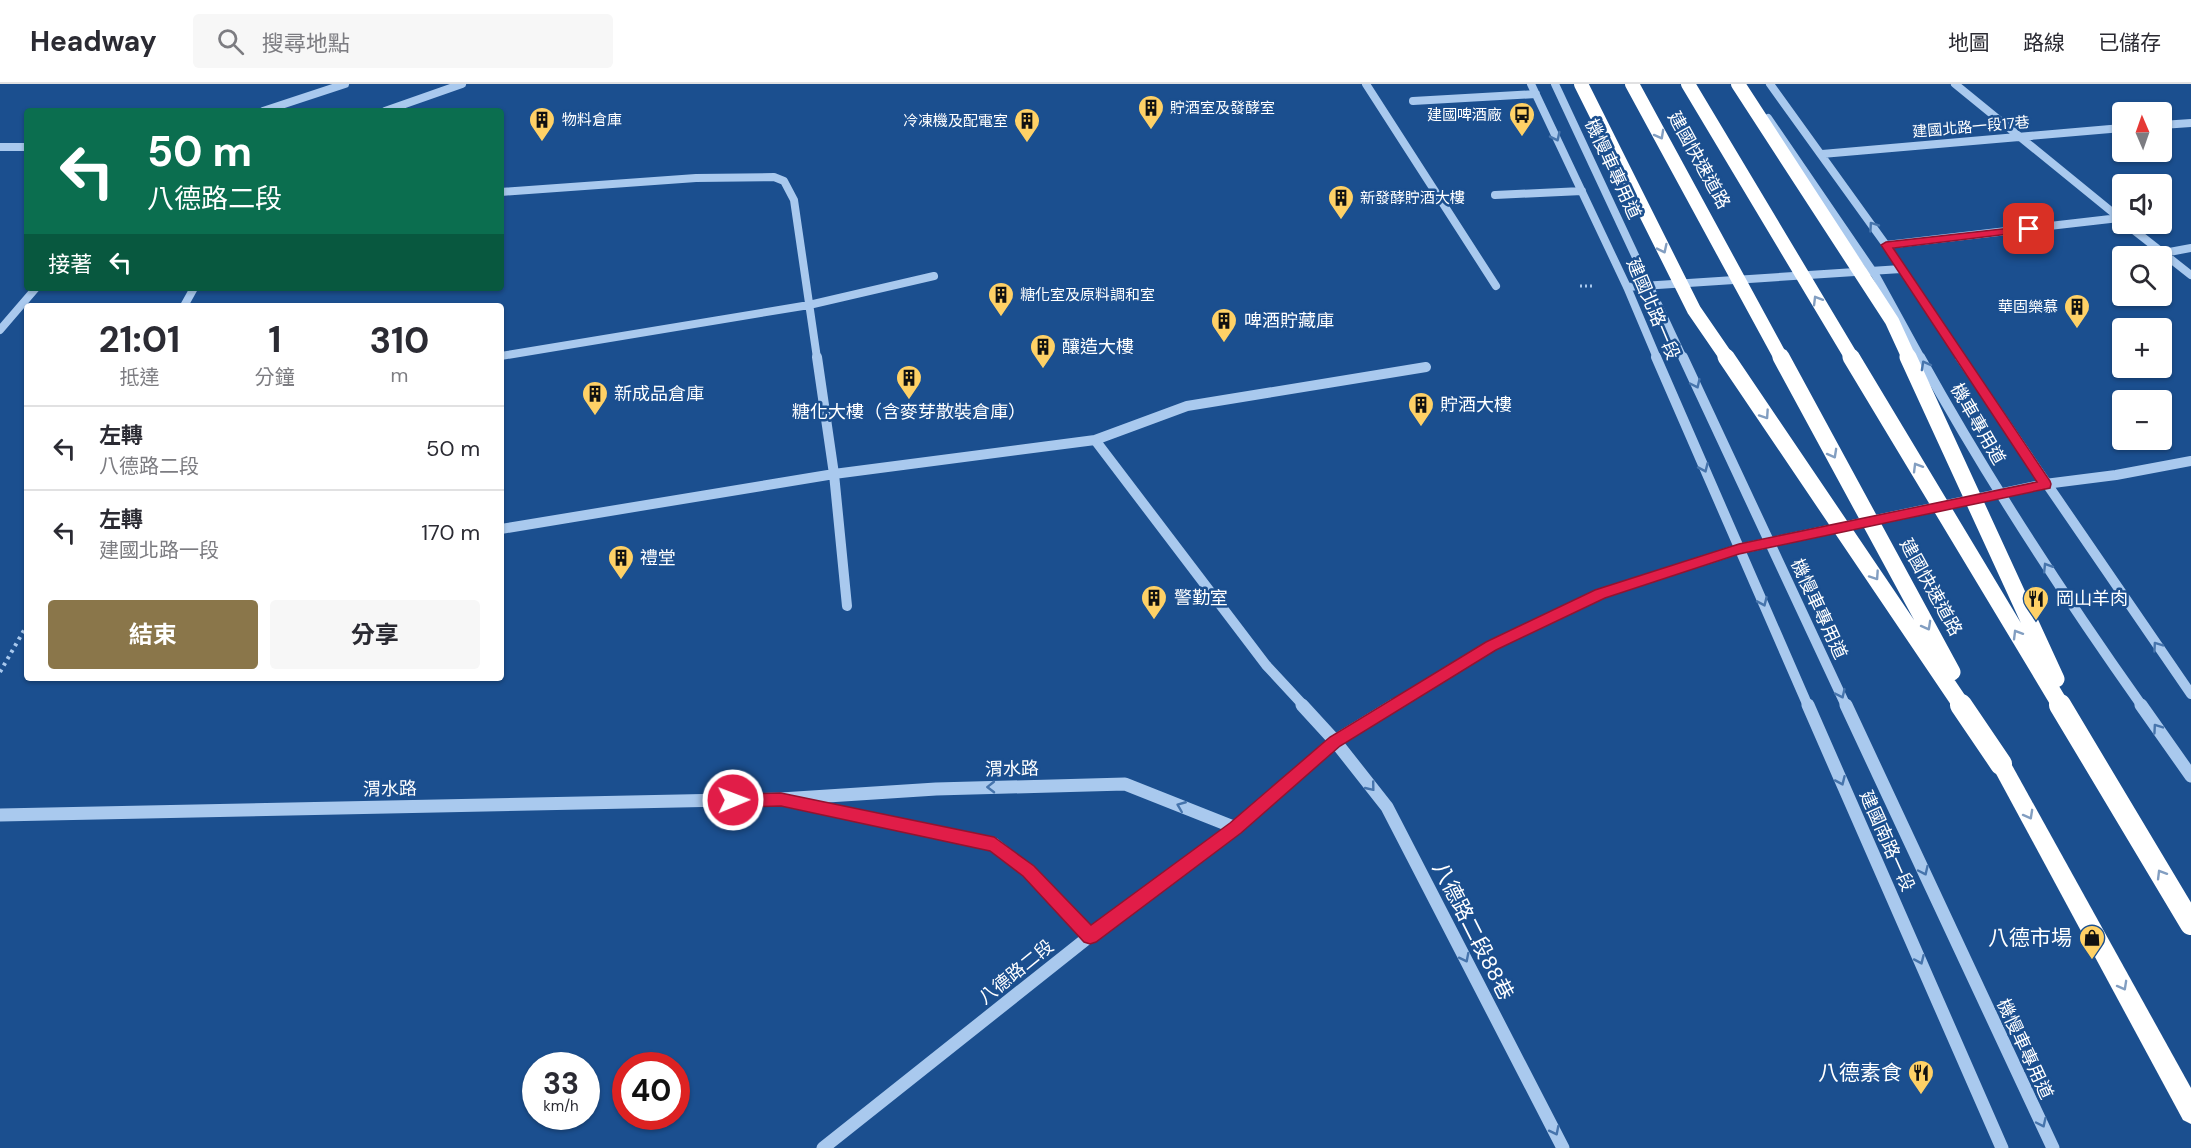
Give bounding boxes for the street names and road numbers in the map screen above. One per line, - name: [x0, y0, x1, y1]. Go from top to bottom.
- street label: 建國快速道路: [1662, 107, 1736, 213]
- street label: 建國北路一段17巷: [1912, 112, 2030, 142]
- street label: 機慢車專用道: [1579, 115, 1647, 223]
- street label: 建國北路一段: [1621, 255, 1685, 363]
- street label: 機車專用道: [1945, 379, 2011, 469]
- street label: 建國快速道路: [1894, 534, 1968, 640]
- street label: 機慢車專用道: [1785, 555, 1853, 663]
- street label: 渭水路: [985, 757, 1039, 781]
- street label: 渭水路: [363, 777, 417, 801]
- street label: 建國南路一段: [1854, 787, 1920, 895]
- street label: 八德路二段88巷: [1426, 857, 1520, 1005]
- street label: 八德路二段: [973, 934, 1059, 1010]
- street label: 機慢車專用道: [1991, 995, 2059, 1103]

